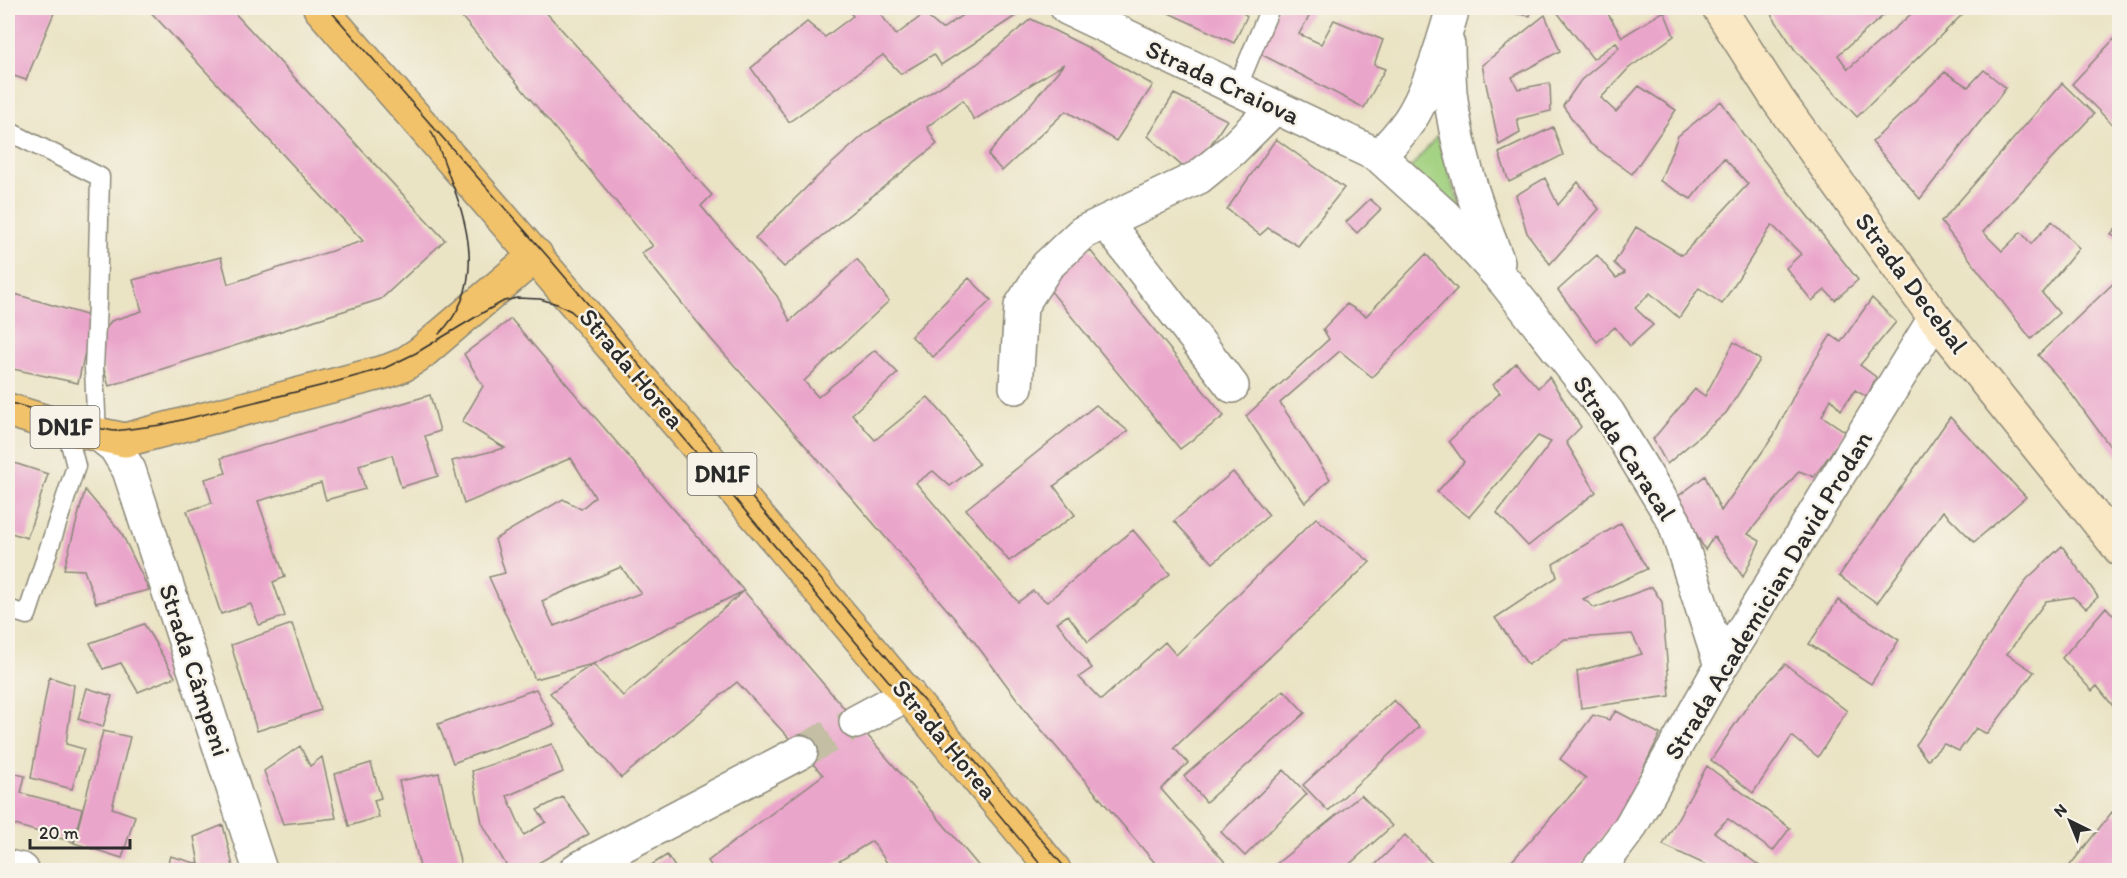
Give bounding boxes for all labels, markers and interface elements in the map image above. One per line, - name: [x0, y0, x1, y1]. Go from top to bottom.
- street label: Strada Craiova: [1141, 32, 1306, 132]
- street label: Strada Decebal: [1849, 206, 1975, 360]
- street label: Strada Horea: [572, 301, 692, 435]
- street label: Strada Caracal: [1566, 369, 1684, 527]
- road number: DN1F: [31, 406, 100, 448]
- street label: Strada Academician David Prodan: [1657, 424, 1879, 765]
- road number: DN1F: [688, 453, 756, 495]
- street label: Strada Câmpeni: [152, 580, 238, 760]
- street label: Strada Horea: [885, 672, 1005, 806]
- north arrow: [2040, 791, 2100, 851]
- text: N: [2050, 800, 2071, 821]
- scale bar: [30, 812, 130, 850]
- text: 20 m: [39, 822, 79, 844]

